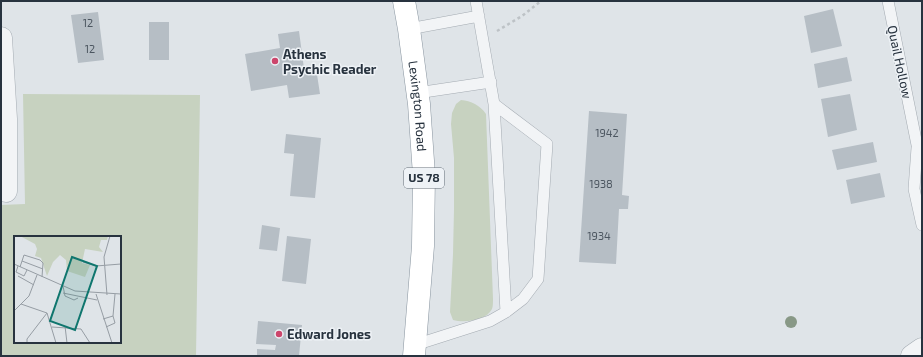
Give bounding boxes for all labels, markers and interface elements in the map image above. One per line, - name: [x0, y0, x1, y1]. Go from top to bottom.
- house number: 12: [83, 16, 93, 29]
- street label: Quail Hollow: [884, 24, 916, 100]
- house number: 12: [85, 42, 95, 55]
- place label: Athens Psychic Reader: [283, 46, 377, 77]
- marker: Athens Psychic Reader: [270, 56, 280, 66]
- street label: Lexington Road: [405, 60, 430, 152]
- house number: 1942: [595, 126, 619, 139]
- road number: US 78: [404, 168, 444, 188]
- house number: 1938: [589, 177, 613, 190]
- house number: 1934: [587, 229, 611, 242]
- inset map: [14, 236, 121, 343]
- place label: Edward Jones: [287, 326, 371, 342]
- marker: Edward Jones: [274, 329, 284, 339]

